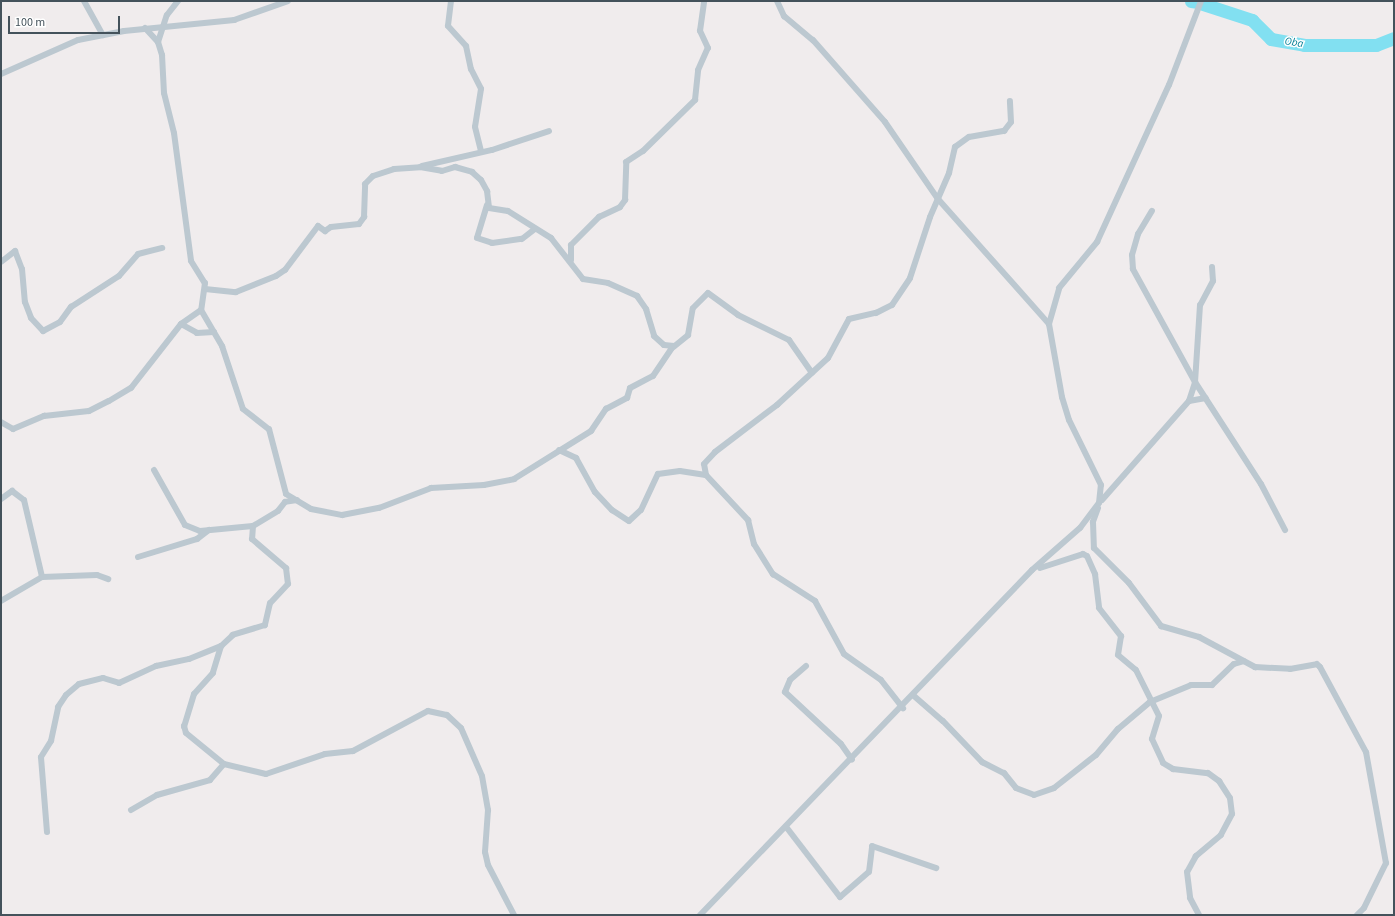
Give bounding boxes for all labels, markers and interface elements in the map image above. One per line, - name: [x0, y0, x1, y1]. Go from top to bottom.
- scale bar: [10, 8, 122, 34]
- text: 100 m: [15, 14, 45, 31]
- water label: Oba: [1284, 35, 1304, 51]

